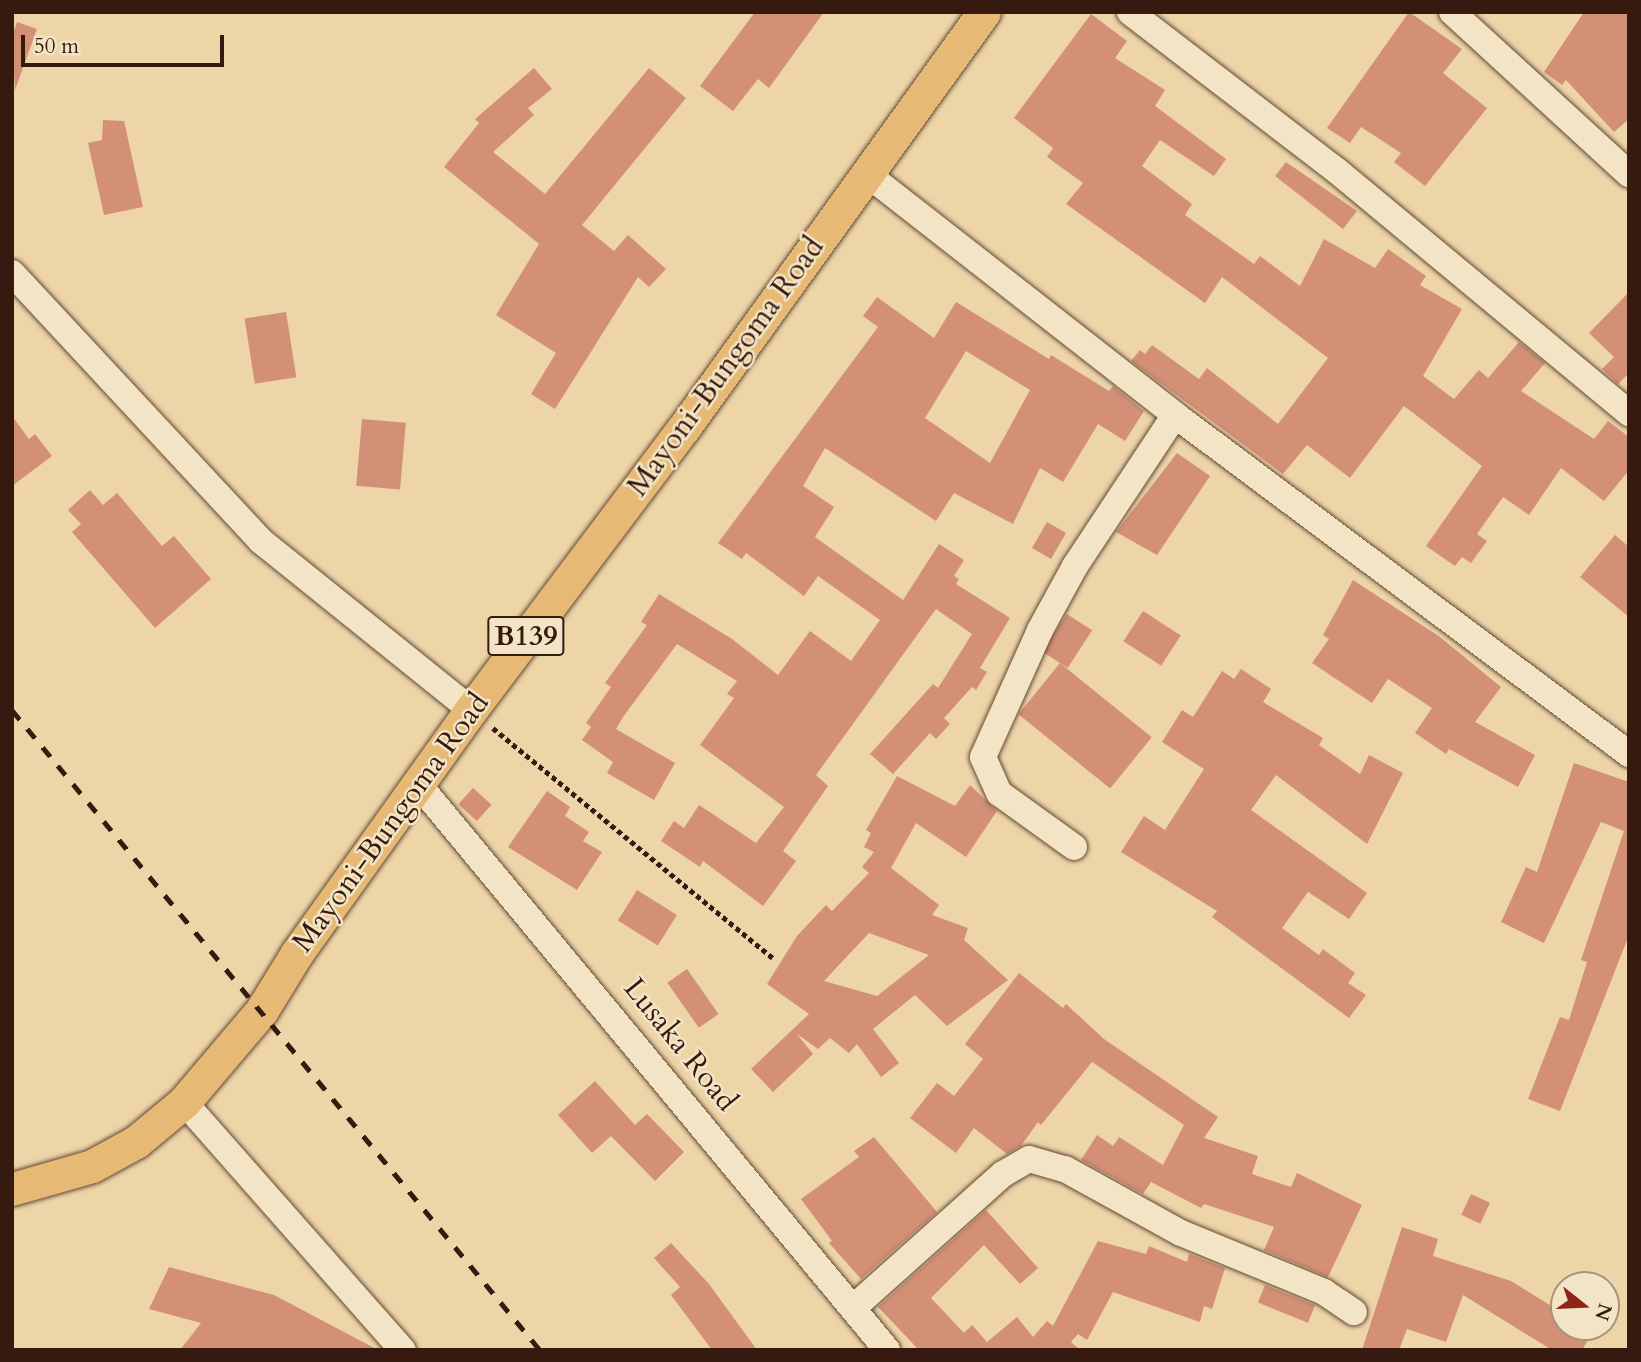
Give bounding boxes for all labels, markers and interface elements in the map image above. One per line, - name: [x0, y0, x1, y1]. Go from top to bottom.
- scale bar: [24, 21, 228, 65]
- text: 50 m: [34, 32, 79, 61]
- street label: Mayoni-Bungoma Road: [620, 230, 832, 504]
- road number: B139: [486, 612, 566, 660]
- street label: Mayoni-Bungoma Road: [285, 686, 497, 960]
- street label: Lusaka Road: [615, 971, 745, 1119]
- north arrow: [1550, 1271, 1620, 1341]
- text: N: [1588, 1300, 1618, 1324]

